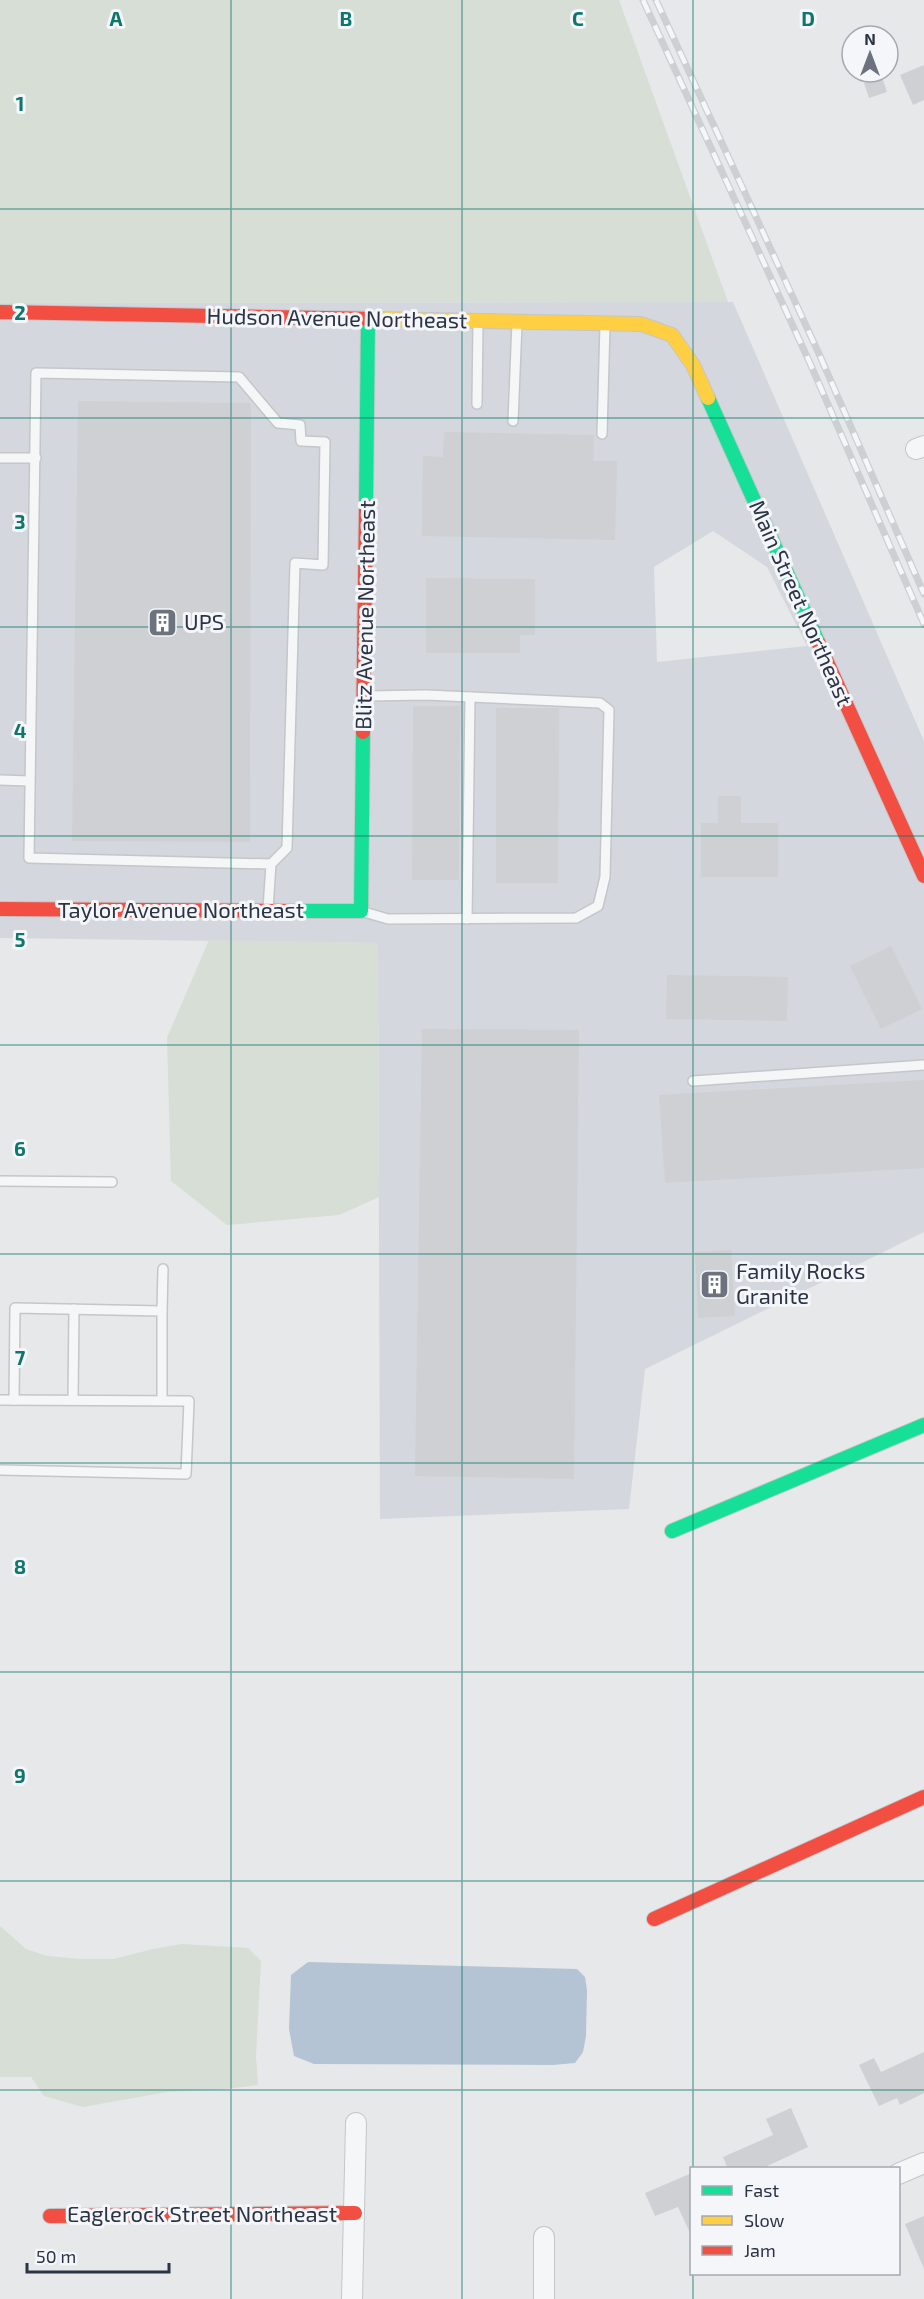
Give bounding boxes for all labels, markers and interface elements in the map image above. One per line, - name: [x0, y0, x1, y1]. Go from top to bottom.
- text: A: [109, 6, 123, 30]
- text: B: [340, 6, 352, 30]
- text: C: [572, 6, 584, 30]
- text: D: [801, 6, 815, 30]
- north arrow: [840, 24, 900, 84]
- text: N: [864, 29, 876, 48]
- text: 1: [16, 91, 24, 115]
- text: 2: [14, 300, 26, 324]
- street label: Hudson Avenue Northeast: [206, 302, 468, 332]
- street label: Main Street Northeast: [745, 496, 859, 709]
- street label: Blitz Avenue Northeast: [349, 500, 379, 730]
- text: 3: [14, 509, 26, 533]
- building icon: UPS: [147, 606, 179, 638]
- place label: UPS: [184, 608, 224, 634]
- text: 4: [14, 718, 27, 742]
- street label: Taylor Avenue Northeast: [58, 896, 304, 922]
- text: 5: [14, 927, 26, 951]
- text: 6: [14, 1136, 26, 1160]
- place label: Family Rocks Granite: [736, 1257, 865, 1308]
- building icon: Family Rocks Granite: [699, 1268, 731, 1300]
- text: 7: [15, 1345, 26, 1369]
- text: 8: [14, 1554, 26, 1578]
- text: 9: [14, 1763, 26, 1787]
- legend: [690, 2167, 900, 2275]
- text: Fast: [744, 2179, 779, 2201]
- street label: Eaglerock Street Northeast: [67, 2200, 337, 2226]
- text: Slow: [744, 2209, 785, 2231]
- scale bar: [27, 2236, 170, 2274]
- text: Jam: [744, 2239, 776, 2261]
- text: 50 m: [36, 2245, 76, 2267]

